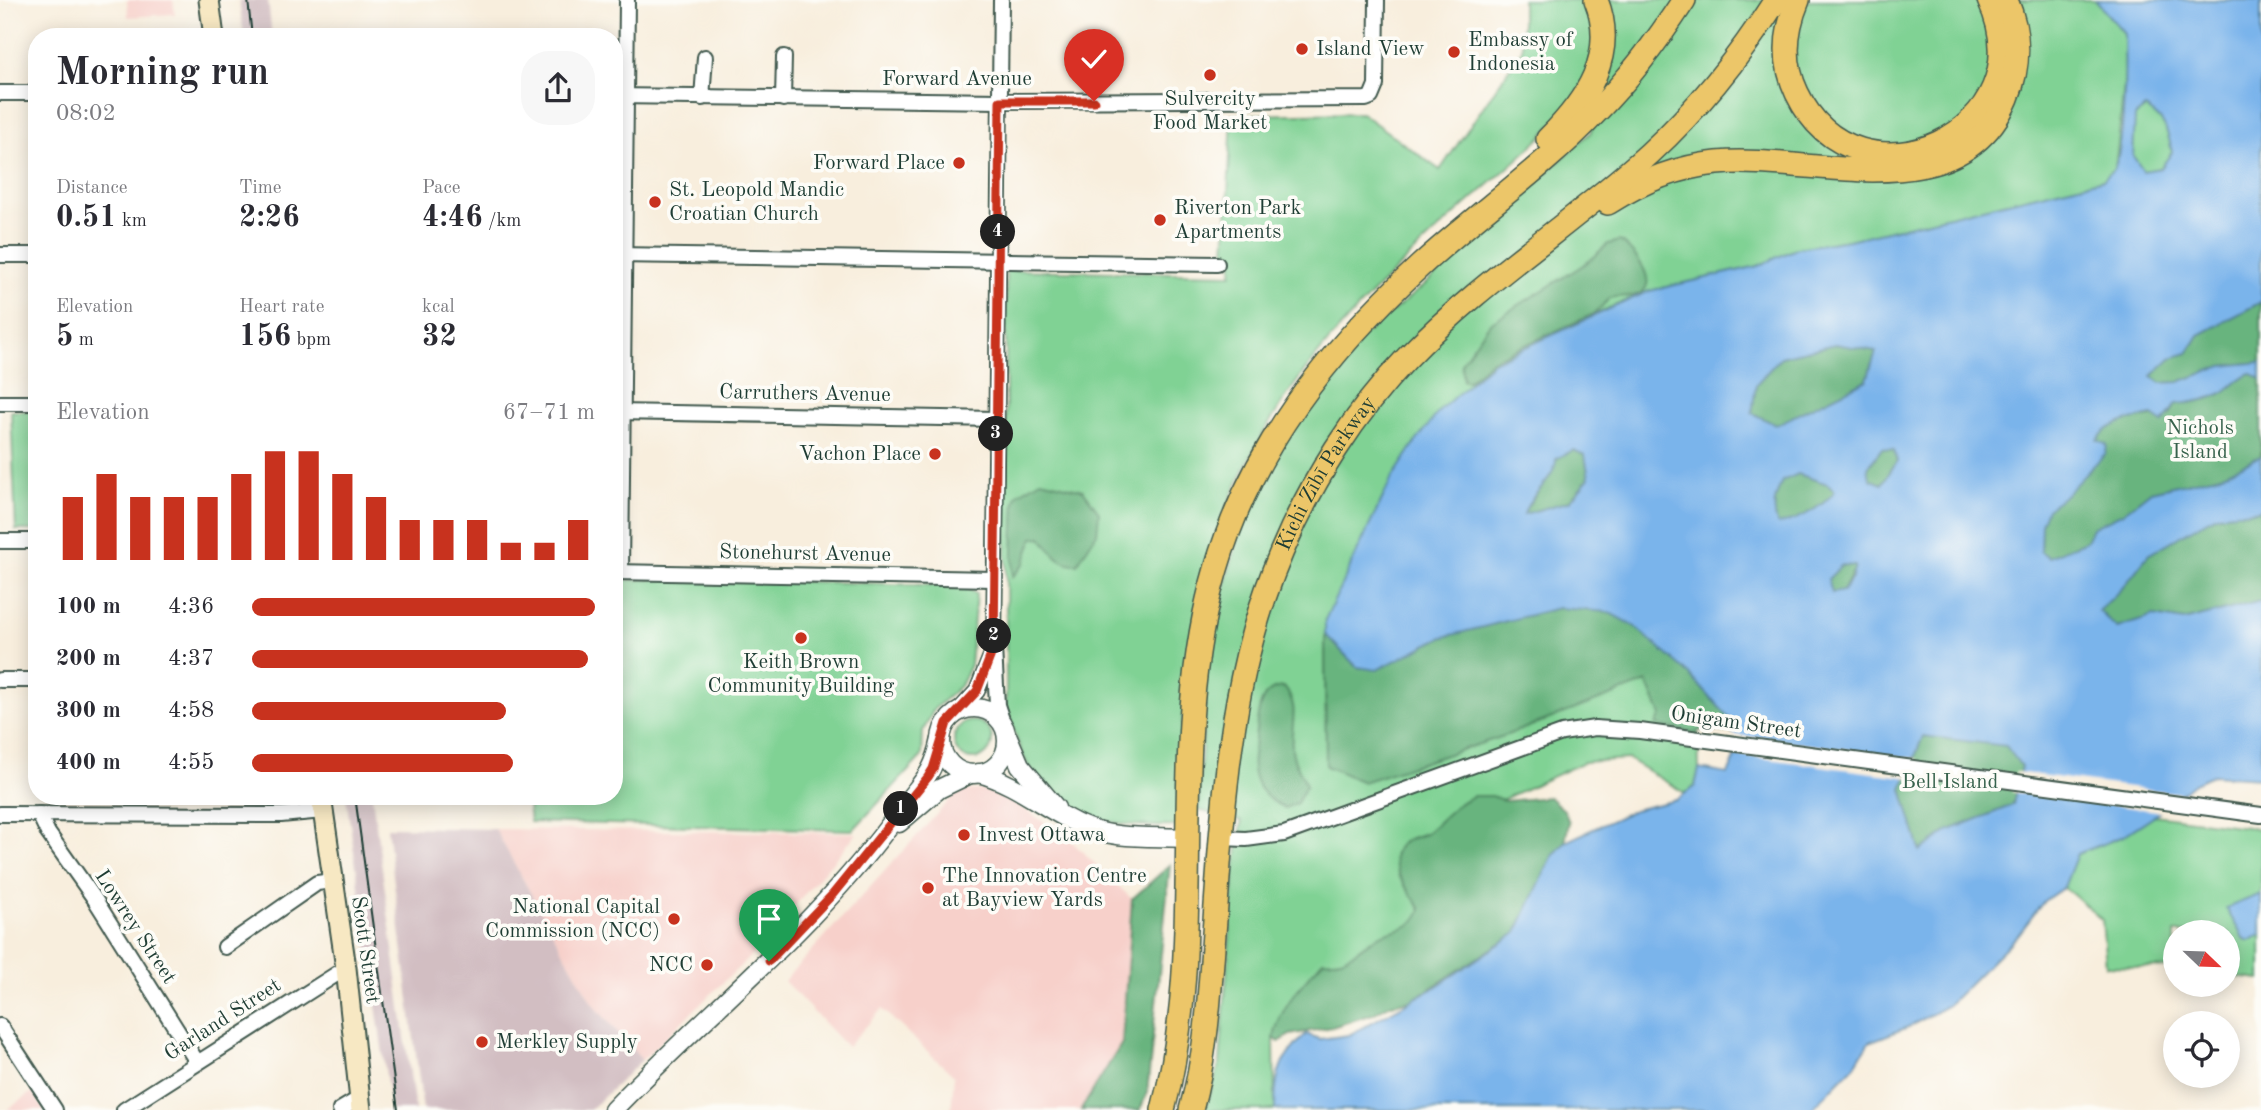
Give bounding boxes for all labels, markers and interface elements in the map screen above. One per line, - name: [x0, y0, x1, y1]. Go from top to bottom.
- pin: [1064, 29, 1124, 101]
- place label: Embassy of Indonesia: [1468, 30, 1574, 75]
- place label: Island View: [1316, 39, 1425, 60]
- icon: check: [1075, 40, 1113, 78]
- marker: Island View: [1294, 41, 1310, 57]
- marker: Embassy of Indonesia: [1446, 44, 1462, 60]
- button: share: [521, 51, 595, 125]
- text: Morning run: [56, 55, 269, 93]
- marker: Sulvercity Food Market: [1202, 67, 1218, 83]
- street label: Forward Avenue: [882, 69, 1032, 90]
- place label: Sulvercity Food Market: [1153, 89, 1267, 134]
- text: 08:02: [56, 102, 116, 125]
- place label: Forward Place: [813, 153, 945, 174]
- marker: Forward Place: [951, 155, 967, 171]
- text: Distance: [56, 179, 128, 198]
- text: Time: [239, 179, 282, 198]
- text: Pace: [422, 179, 461, 198]
- place label: St. Leopold Mandic Croatian Church: [669, 180, 844, 225]
- marker: St. Leopold Mandic Croatian Church: [647, 194, 663, 210]
- place label: Riverton Park Apartments: [1174, 198, 1301, 243]
- text: 0.51: [56, 203, 117, 233]
- text: 2:26: [239, 203, 300, 233]
- text: 4:46: [422, 203, 483, 233]
- text: km: [117, 212, 147, 231]
- text: /km: [483, 212, 521, 231]
- marker: Riverton Park Apartments: [1152, 212, 1168, 228]
- pin: 4: [981, 215, 1016, 250]
- text: 4: [992, 222, 1003, 241]
- text: Elevation: [56, 298, 133, 317]
- text: Heart rate: [239, 298, 324, 317]
- text: kcal: [422, 298, 455, 317]
- text: 5: [56, 322, 73, 352]
- text: 156: [239, 322, 291, 352]
- text: 32: [422, 322, 457, 352]
- text: m: [73, 331, 94, 350]
- text: bpm: [291, 331, 331, 350]
- street label: Carruthers Avenue: [719, 382, 891, 406]
- street label: Kichi Zībī Parkway: [1273, 392, 1380, 554]
- text: Elevation: [56, 401, 150, 424]
- text: 67–71 m: [503, 401, 595, 424]
- pin: 3: [978, 416, 1014, 452]
- park label: Nichols Island: [2166, 418, 2234, 463]
- text: 3: [990, 424, 1001, 443]
- place label: Vachon Place: [799, 444, 921, 465]
- marker: Vachon Place: [927, 446, 943, 462]
- street label: Stonehurst Avenue: [719, 542, 891, 566]
- text: 100 m: [56, 595, 121, 618]
- text: 4:36: [168, 595, 214, 618]
- pin: 2: [976, 618, 1012, 654]
- text: 2: [988, 626, 999, 645]
- marker: Keith Brown Community Building: [793, 630, 809, 646]
- text: 200 m: [56, 647, 121, 670]
- text: 4:37: [168, 647, 214, 670]
- place label: Keith Brown Community Building: [708, 652, 895, 697]
- text: 300 m: [56, 699, 121, 722]
- text: 4:58: [168, 699, 214, 722]
- street label: Onigam Street: [1669, 703, 1803, 743]
- text: 400 m: [56, 751, 121, 774]
- text: 4:55: [168, 751, 214, 774]
- park label: Bell Island: [1901, 772, 1999, 793]
- pin: 1: [884, 792, 918, 826]
- text: 1: [895, 799, 906, 818]
- place label: Invest Ottawa: [978, 825, 1105, 846]
- marker: Invest Ottawa: [956, 827, 972, 843]
- street label: Lowrey Street: [90, 866, 180, 988]
- place label: The Innovation Centre at Bayview Yards: [942, 866, 1147, 911]
- marker: The Innovation Centre at Bayview Yards: [920, 880, 936, 896]
- pin: [739, 889, 799, 961]
- street label: Scott Street: [347, 895, 383, 1005]
- place label: National Capital Commission (NCC): [485, 897, 660, 942]
- icon: arrive: [750, 900, 788, 938]
- marker: National Capital Commission (NCC): [666, 911, 682, 927]
- north arrow: [2163, 920, 2240, 998]
- map controls: [2163, 920, 2240, 1088]
- place label: NCC: [649, 955, 693, 976]
- marker: NCC: [699, 957, 715, 973]
- street label: Garland Street: [161, 975, 285, 1065]
- button: locate: [2163, 1011, 2240, 1088]
- place label: Merkley Supply: [496, 1032, 638, 1053]
- marker: Merkley Supply: [474, 1034, 490, 1050]

